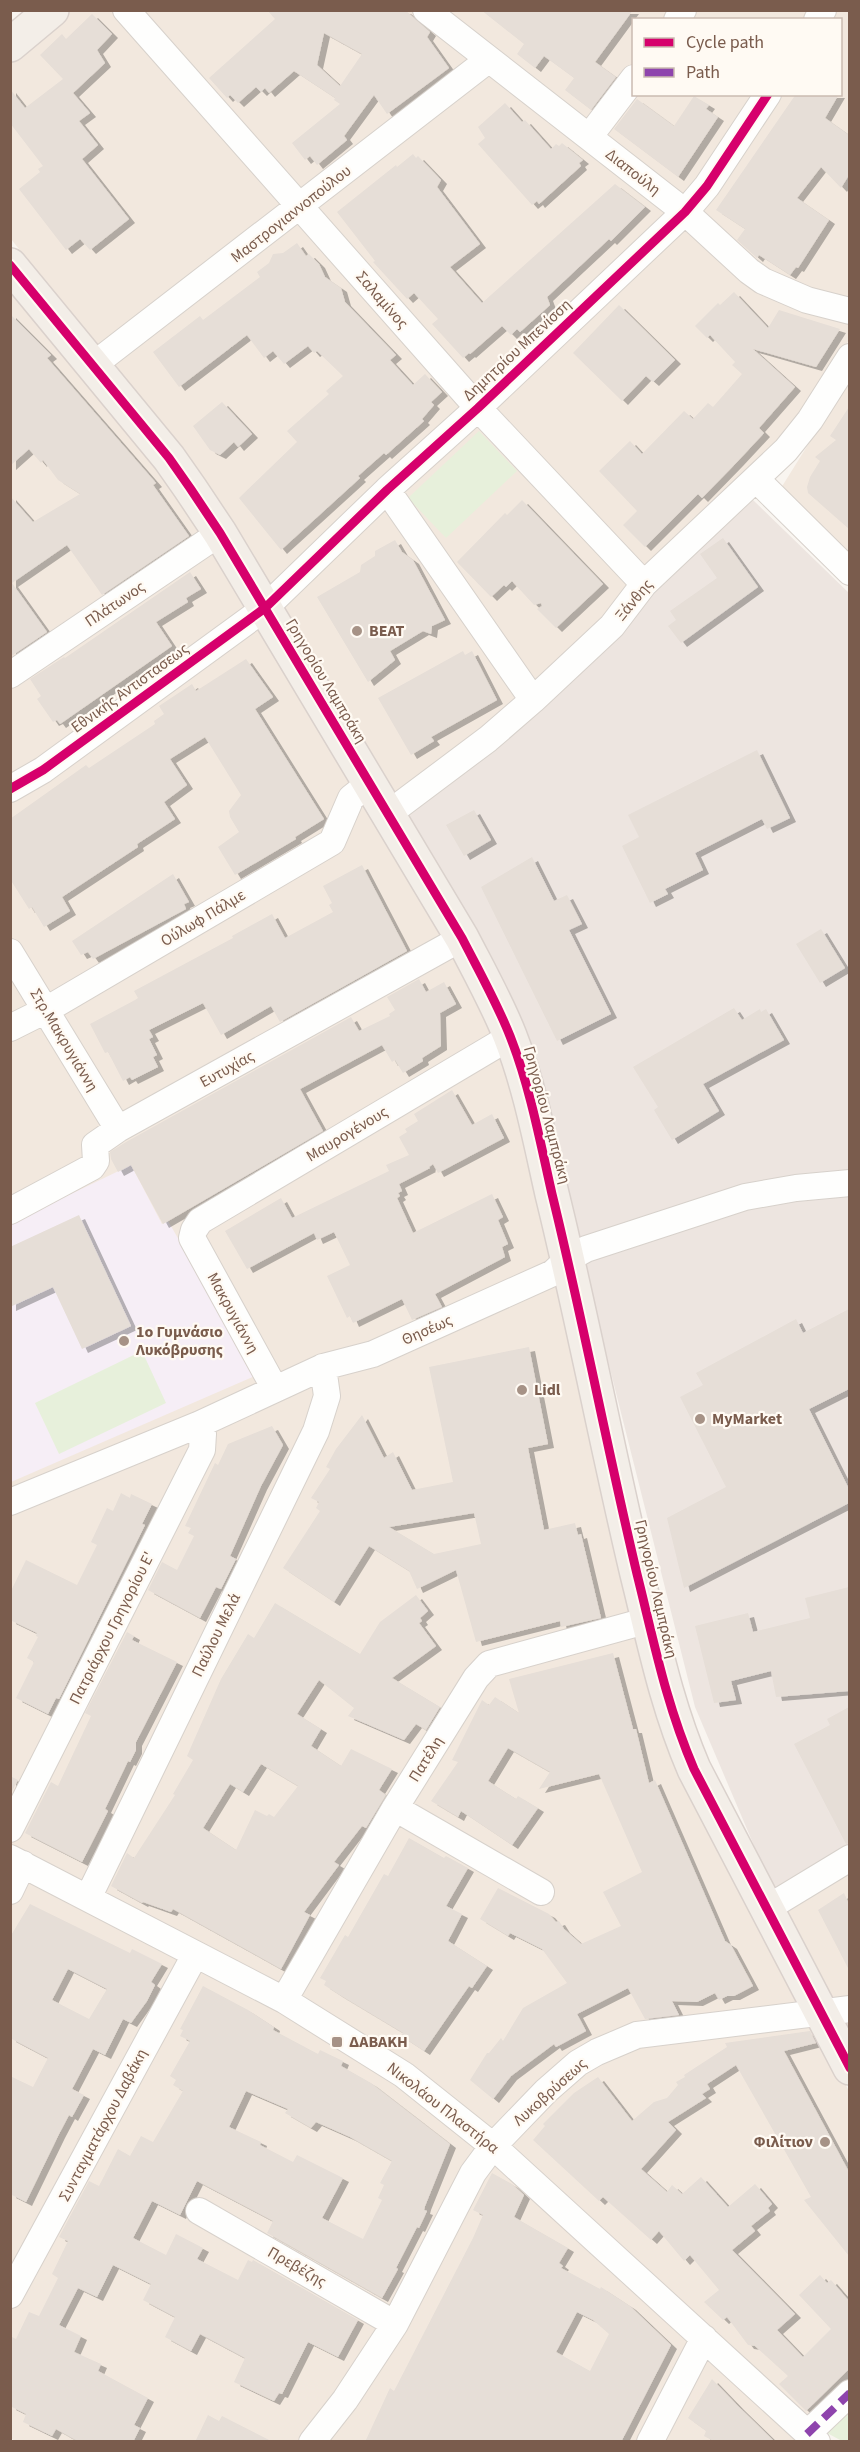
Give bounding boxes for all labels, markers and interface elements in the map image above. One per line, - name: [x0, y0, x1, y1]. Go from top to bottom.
- legend: [632, 18, 842, 96]
- text: Cycle path: [686, 30, 764, 55]
- text: Path: [686, 60, 720, 85]
- street label: Διαπούλη: [601, 143, 665, 201]
- street label: Μαστρογιαννοπούλου: [226, 160, 356, 268]
- street label: Σαλαμίνος: [351, 266, 413, 334]
- street label: Δημητρίου Μπενίσση: [458, 294, 576, 406]
- street label: Ξάνθης: [610, 574, 658, 626]
- street label: Πλάτωνος: [81, 576, 149, 632]
- street label: Γρηγορίου Λαμπράκη: [280, 614, 372, 748]
- place label: ΒΕΑΤ: [369, 620, 404, 642]
- marker: ΒΕΑΤ: [350, 624, 364, 638]
- street label: Εθνικής Αντιστασεως: [67, 638, 193, 738]
- street label: Ούλωφ Πάλμε: [157, 884, 249, 952]
- street label: Στρ.Μακρυγιάννη: [24, 984, 104, 1096]
- street label: Γρηγορίου Λαμπράκη: [518, 1044, 576, 1186]
- street label: Ευτυχίας: [196, 1045, 258, 1093]
- street label: Μαυρογένους: [302, 1101, 392, 1167]
- street label: Μακρυγιάννη: [202, 1269, 264, 1357]
- street label: Θησέως: [398, 1309, 456, 1351]
- place label: 1ο Γυμνάσιο Λυκόβρυσης: [135, 1321, 223, 1361]
- marker: 1ο Γυμνάσιο Λυκόβρυσης: [117, 1334, 131, 1348]
- place label: Lidl: [534, 1379, 561, 1401]
- marker: Lidl: [515, 1383, 529, 1397]
- place label: MyMarket: [712, 1408, 782, 1430]
- marker: MyMarket: [693, 1412, 707, 1426]
- street label: Γρηγορίου Λαμπράκη: [629, 1517, 683, 1661]
- street label: Πατριάρχου Γρηγορίου Ε': [64, 1548, 160, 1708]
- street label: Παύλου Μελά: [186, 1589, 246, 1681]
- street label: Πατέλη: [403, 1732, 449, 1786]
- place label: ΔΑΒΑΚΗ: [349, 2031, 408, 2053]
- marker: ΔΑΒΑΚΗ: [330, 2035, 344, 2049]
- street label: Συνταγματάρχου Δαβάκη: [53, 2045, 153, 2205]
- street label: Λυκοβρύσεως: [508, 2053, 592, 2131]
- street label: Νικολάου Πλαστήρα: [382, 2057, 504, 2159]
- place label: Φιλίτιον: [754, 2131, 814, 2153]
- marker: Φιλίτιον: [818, 2135, 832, 2149]
- street label: Πρεβέζης: [263, 2241, 331, 2293]

